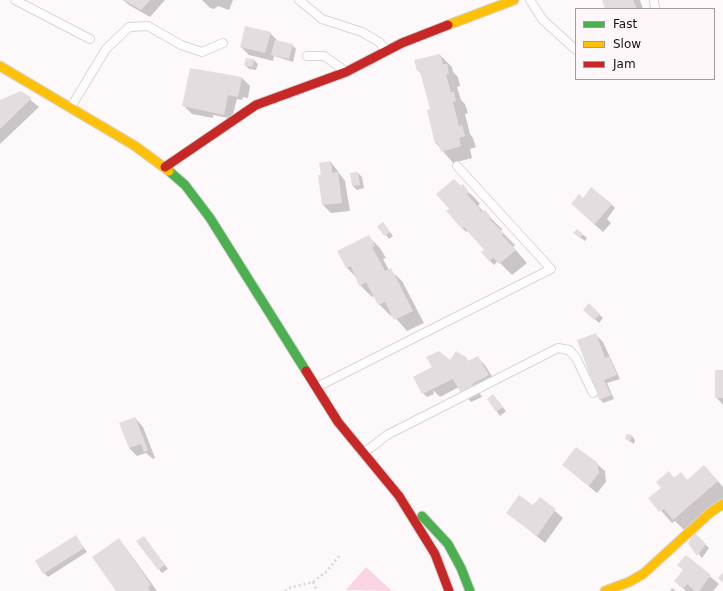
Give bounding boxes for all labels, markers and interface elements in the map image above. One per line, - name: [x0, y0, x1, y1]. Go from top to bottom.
- legend: [575, 8, 715, 80]
- text: Fast: [613, 17, 637, 31]
- text: Slow: [613, 37, 641, 51]
- text: Jam: [613, 57, 636, 71]

